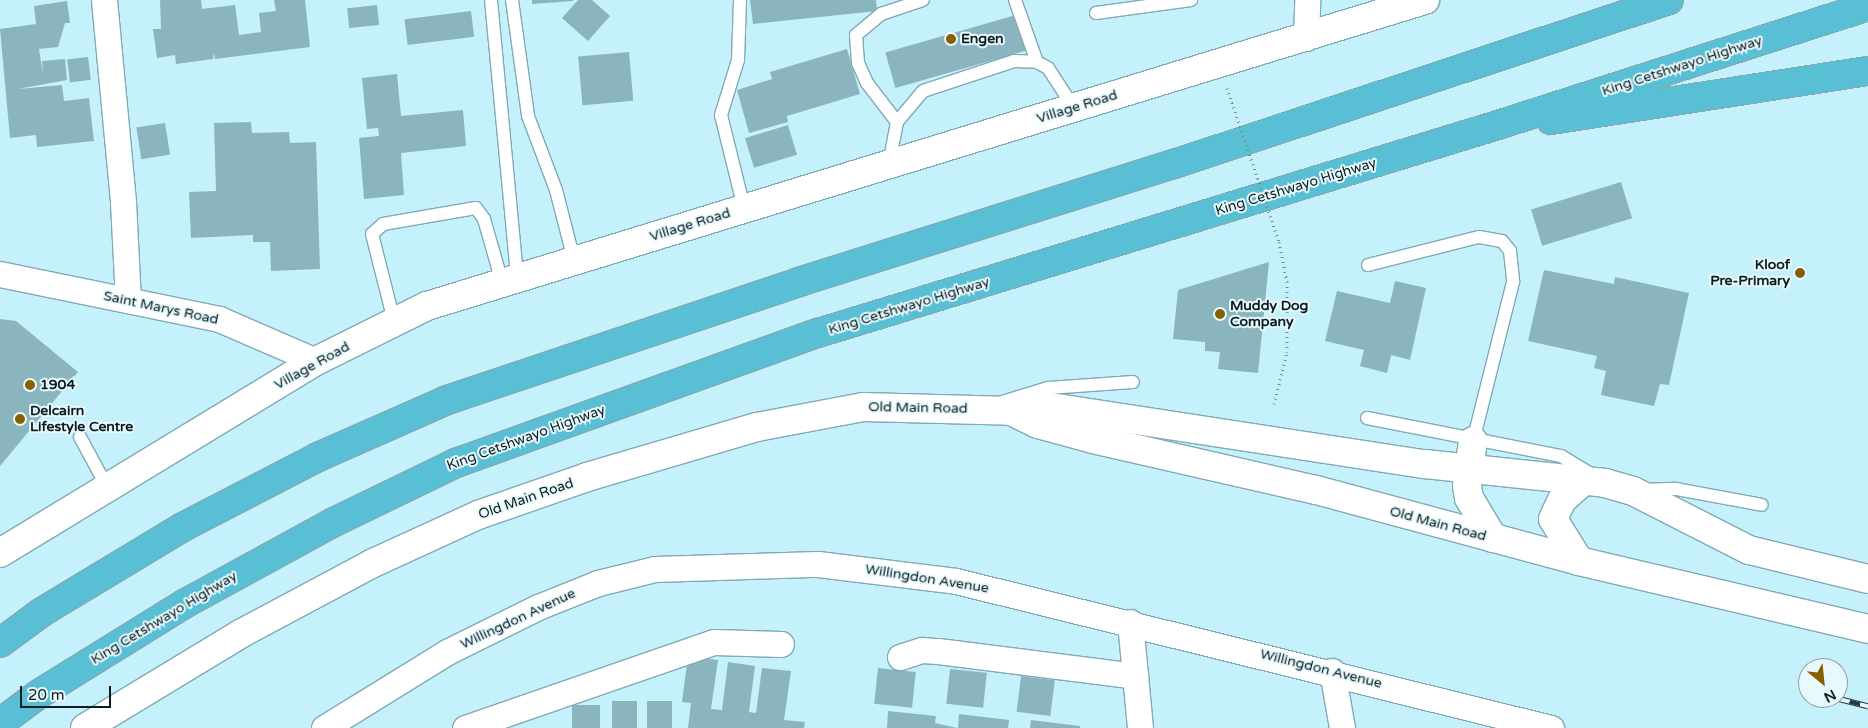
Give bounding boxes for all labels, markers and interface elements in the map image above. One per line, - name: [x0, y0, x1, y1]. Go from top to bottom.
- place label: Engen: [961, 31, 1004, 47]
- street label: King Cetshwayo Highway: [1600, 32, 1764, 100]
- marker: Engen: [945, 33, 957, 45]
- street label: Village Road: [1035, 87, 1119, 127]
- street label: King Cetshwayo Highway: [1213, 154, 1379, 220]
- street label: Village Road: [648, 205, 732, 245]
- place label: Kloof Pre-Primary: [1710, 257, 1790, 290]
- marker: Kloof Pre-Primary: [1794, 267, 1806, 279]
- street label: King Cetshwayo Highway: [826, 273, 992, 339]
- street label: Saint Marys Road: [102, 288, 220, 328]
- place label: Muddy Dog Company: [1230, 298, 1308, 331]
- marker: Muddy Dog Company: [1214, 308, 1226, 320]
- street label: Village Road: [271, 338, 353, 394]
- place label: 1904: [40, 377, 75, 393]
- marker: 1904: [24, 379, 36, 391]
- street label: Old Main Road: [868, 399, 968, 417]
- street label: King Cetshwayo Highway: [444, 401, 608, 475]
- place label: Delcairn Lifestyle Centre: [30, 403, 133, 436]
- marker: Delcairn Lifestyle Centre: [14, 413, 26, 425]
- street label: Old Main Road: [476, 475, 576, 523]
- street label: Old Main Road: [1388, 503, 1488, 545]
- street label: Willingdon Avenue: [864, 561, 990, 597]
- street label: King Cetshwayo Highway: [88, 568, 240, 668]
- street label: Willingdon Avenue: [458, 585, 578, 653]
- street label: Willingdon Avenue: [1258, 646, 1384, 692]
- north arrow: [1798, 658, 1848, 708]
- scale bar: [22, 676, 114, 708]
- text: 20 m: [28, 686, 65, 704]
- text: N: [1821, 686, 1839, 706]

